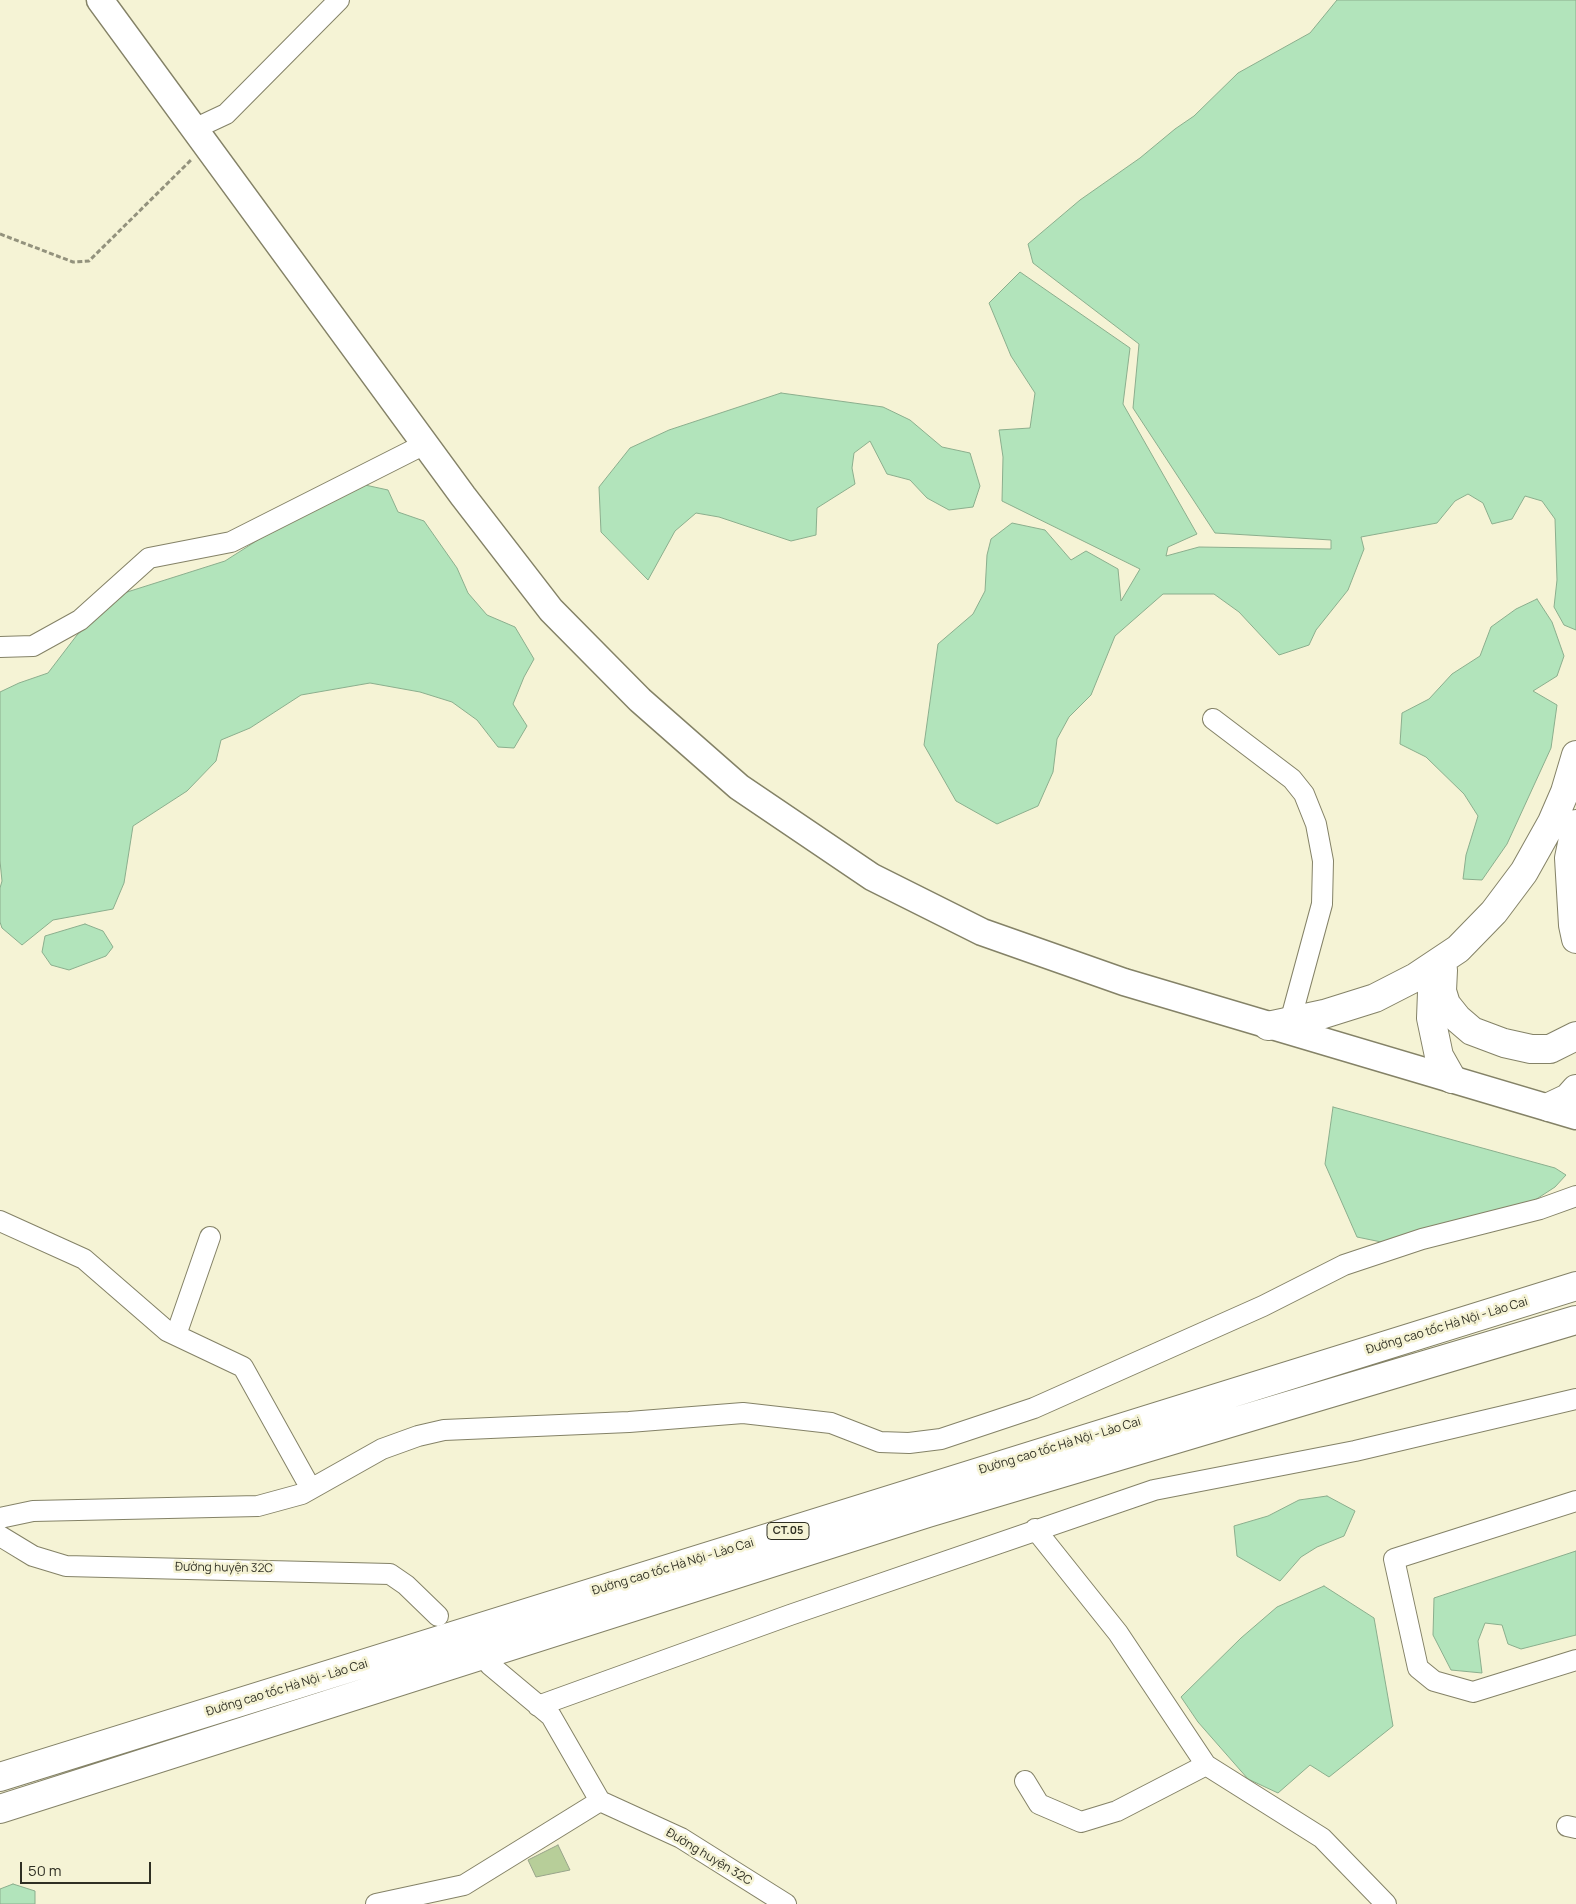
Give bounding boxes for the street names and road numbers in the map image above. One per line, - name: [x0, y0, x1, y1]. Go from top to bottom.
- street label: Đường cao tốc Hà Nội - Lào Cai: [1365, 1295, 1529, 1357]
- street label: Đường cao tốc Hà Nội - Lào Cai: [978, 1415, 1142, 1477]
- road number: CT.05: [767, 1522, 809, 1540]
- street label: Đường cao tốc Hà Nội - Lào Cai: [591, 1536, 755, 1598]
- street label: Đường huyện 32C: [175, 1560, 273, 1576]
- street label: Đường cao tốc Hà Nội - Lào Cai: [205, 1657, 369, 1719]
- street label: Đường huyện 32C: [663, 1826, 755, 1888]

